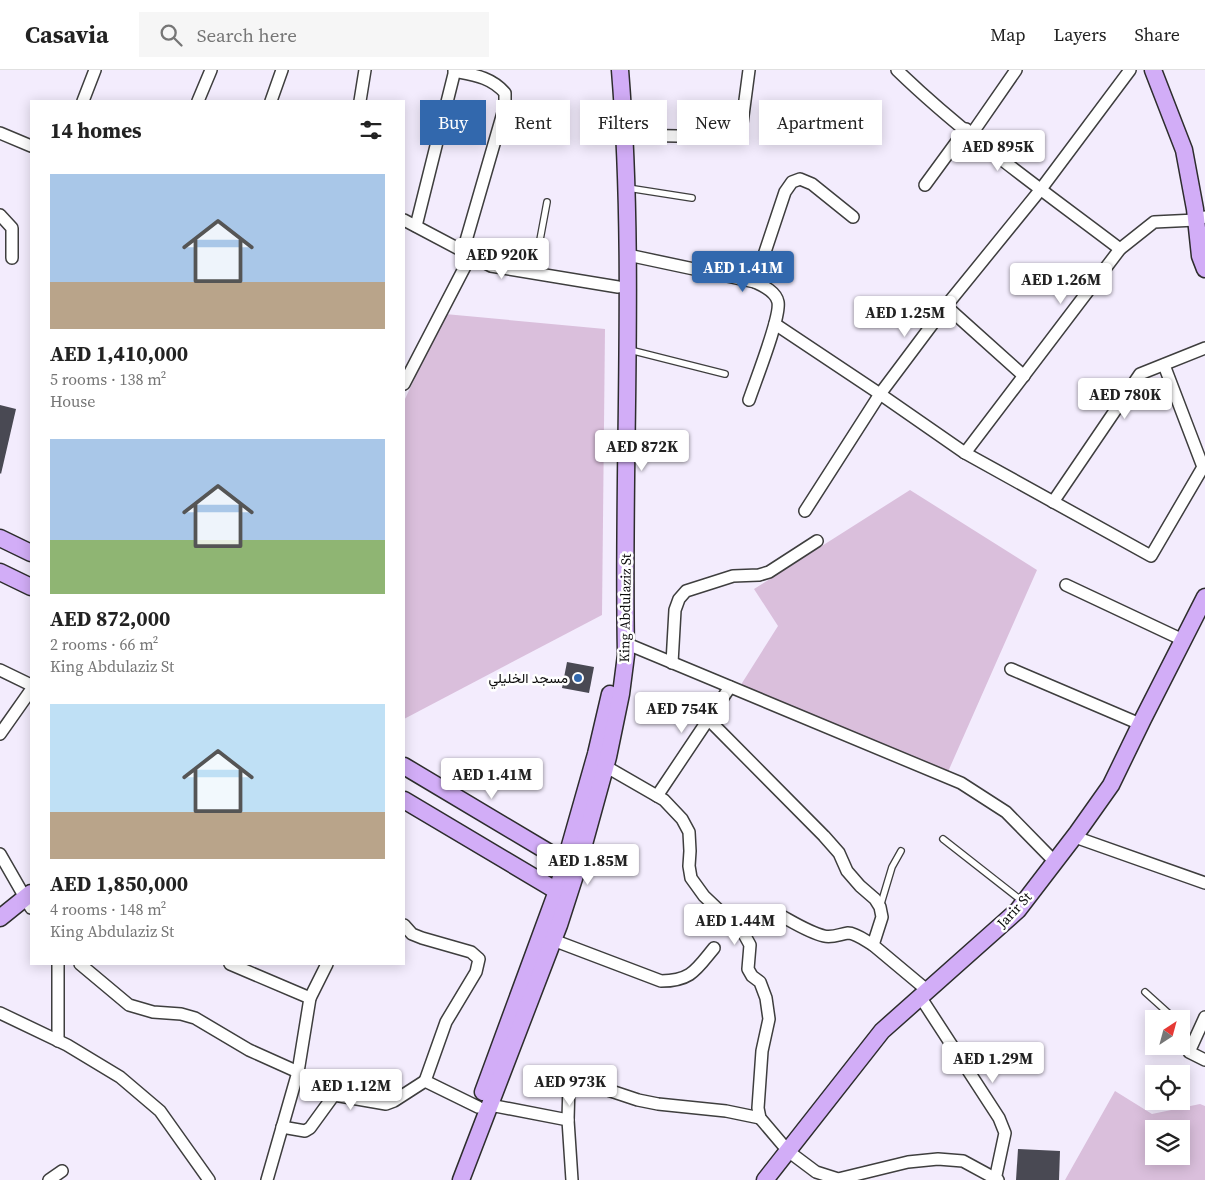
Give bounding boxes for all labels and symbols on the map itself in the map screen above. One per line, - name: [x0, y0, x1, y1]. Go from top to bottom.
- pin: AED 895K: [946, 129, 1050, 172]
- pin: AED 920K: [450, 238, 554, 280]
- pin: AED 1.41M: [686, 250, 800, 293]
- pin: AED 1.26M: [1004, 262, 1118, 305]
- pin: AED 1.25M: [848, 296, 962, 338]
- pin: AED 780K: [1073, 378, 1177, 420]
- pin: AED 872K: [590, 430, 694, 472]
- street label: King Abdulaziz St: [614, 553, 636, 663]
- place label: مسجد الخليلي: [489, 668, 568, 690]
- marker: مسجد الخليلي: [572, 672, 584, 684]
- pin: AED 754K: [630, 692, 734, 734]
- pin: AED 1.41M: [435, 758, 549, 800]
- pin: AED 1.85M: [531, 844, 645, 886]
- street label: Jarir St: [991, 887, 1036, 933]
- pin: AED 1.44M: [678, 904, 792, 946]
- north arrow: [1145, 1010, 1190, 1055]
- pin: AED 1.29M: [936, 1042, 1050, 1084]
- pin: AED 973K: [518, 1064, 622, 1107]
- pin: AED 1.12M: [294, 1068, 408, 1111]

